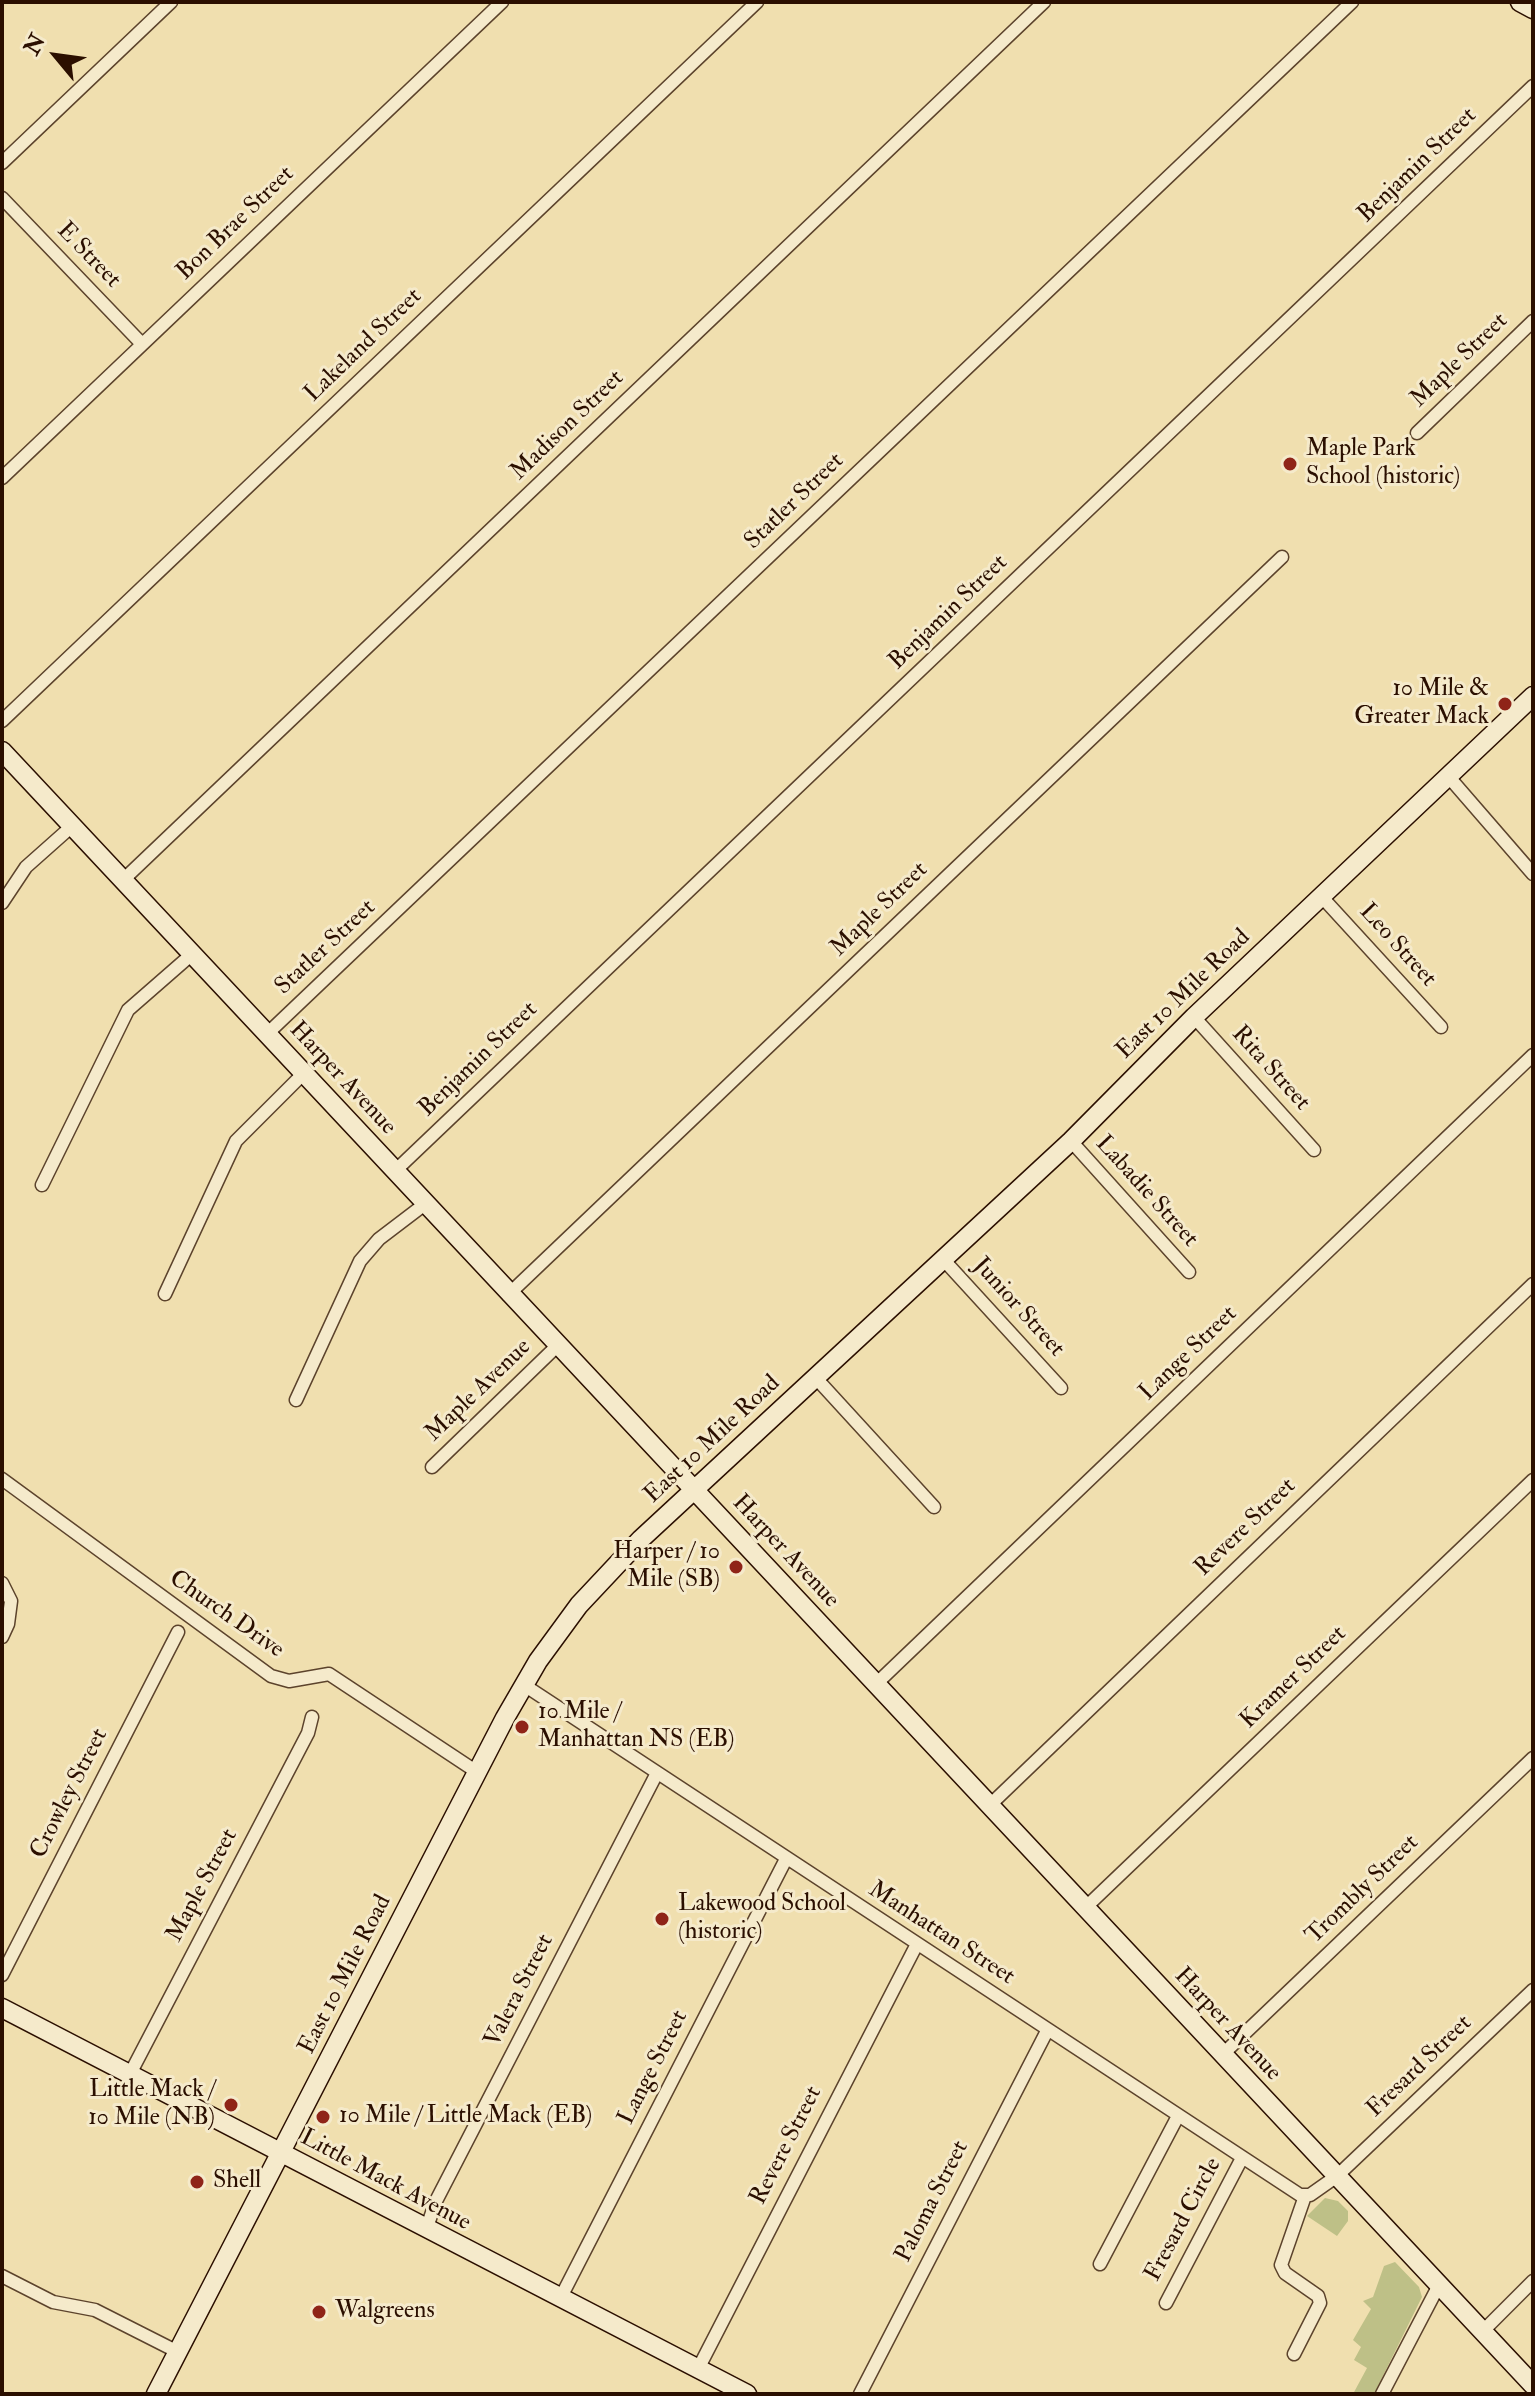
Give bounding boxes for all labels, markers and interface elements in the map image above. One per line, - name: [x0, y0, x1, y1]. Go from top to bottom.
- north arrow: [16, 16, 96, 96]
- text: N: [18, 29, 52, 60]
- street label: Benjamin Street: [1353, 102, 1483, 230]
- street label: Bon Brae Street: [171, 161, 301, 287]
- street label: E Street: [50, 217, 126, 295]
- street label: Lakeland Street: [300, 283, 428, 409]
- street label: Maple Street: [1405, 308, 1515, 414]
- street label: Madison Street: [505, 365, 631, 487]
- place label: Maple Park School (historic): [1306, 436, 1460, 492]
- street label: Statler Street: [739, 448, 851, 556]
- marker: Maple Park School (historic): [1281, 455, 1299, 473]
- street label: Benjamin Street: [884, 549, 1014, 677]
- place label: 10 Mile & Greater Mack: [1354, 676, 1489, 732]
- marker: 10 Mile & Greater Mack: [1496, 695, 1514, 713]
- street label: Maple Street: [825, 857, 935, 963]
- street label: Statler Street: [270, 894, 382, 1002]
- street label: Leo Street: [1352, 899, 1442, 993]
- street label: East 10 Mile Road: [1111, 924, 1257, 1066]
- street label: Benjamin Street: [414, 996, 544, 1124]
- street label: Harper Avenue: [282, 1016, 402, 1142]
- street label: Rita Street: [1225, 1021, 1315, 1117]
- street label: Labadie Street: [1088, 1130, 1204, 1254]
- street label: Junior Street: [966, 1252, 1070, 1364]
- street label: Lange Street: [1134, 1300, 1244, 1408]
- street label: Maple Avenue: [420, 1334, 538, 1448]
- street label: East 10 Mile Road: [639, 1370, 787, 1510]
- street label: Revere Street: [1190, 1473, 1302, 1583]
- street label: Harper Avenue: [725, 1489, 845, 1615]
- place label: Harper / 10 Mile (SB): [613, 1539, 720, 1595]
- marker: Harper / 10 Mile (SB): [727, 1558, 745, 1576]
- street label: Church Drive: [163, 1565, 289, 1665]
- street label: Kramer Street: [1235, 1620, 1353, 1736]
- place label: 10 Mile / Manhattan NS (EB): [538, 1699, 735, 1755]
- marker: 10 Mile / Manhattan NS (EB): [513, 1718, 531, 1736]
- street label: Crowley Street: [25, 1724, 115, 1864]
- street label: Maple Street: [161, 1825, 245, 1947]
- street label: Trombly Street: [1301, 1829, 1425, 1951]
- street label: Manhattan Street: [863, 1876, 1019, 1992]
- street label: East 10 Mile Road: [293, 1891, 399, 2059]
- place label: Lakewood School (historic): [678, 1891, 846, 1947]
- marker: Lakewood School (historic): [653, 1910, 671, 1928]
- street label: Valera Street: [479, 1930, 561, 2052]
- street label: Harper Avenue: [1167, 1962, 1287, 2088]
- street label: Lange Street: [613, 2006, 695, 2130]
- street label: Fresard Street: [1361, 2010, 1479, 2124]
- place label: Little Mack / 10 Mile (NB): [88, 2077, 215, 2133]
- street label: Revere Street: [745, 2082, 829, 2210]
- marker: Little Mack / 10 Mile (NB): [222, 2096, 240, 2114]
- place label: 10 Mile / Little Mack (EB): [339, 2103, 592, 2131]
- marker: 10 Mile / Little Mack (EB): [314, 2108, 332, 2126]
- street label: Little Mack Avenue: [295, 2124, 475, 2238]
- street label: Paloma Street: [890, 2137, 976, 2267]
- street label: Fresard Circle: [1139, 2153, 1229, 2287]
- place label: Shell: [213, 2168, 261, 2196]
- marker: Shell: [188, 2173, 206, 2191]
- place label: Walgreens: [335, 2298, 435, 2326]
- marker: Walgreens: [310, 2303, 328, 2321]

